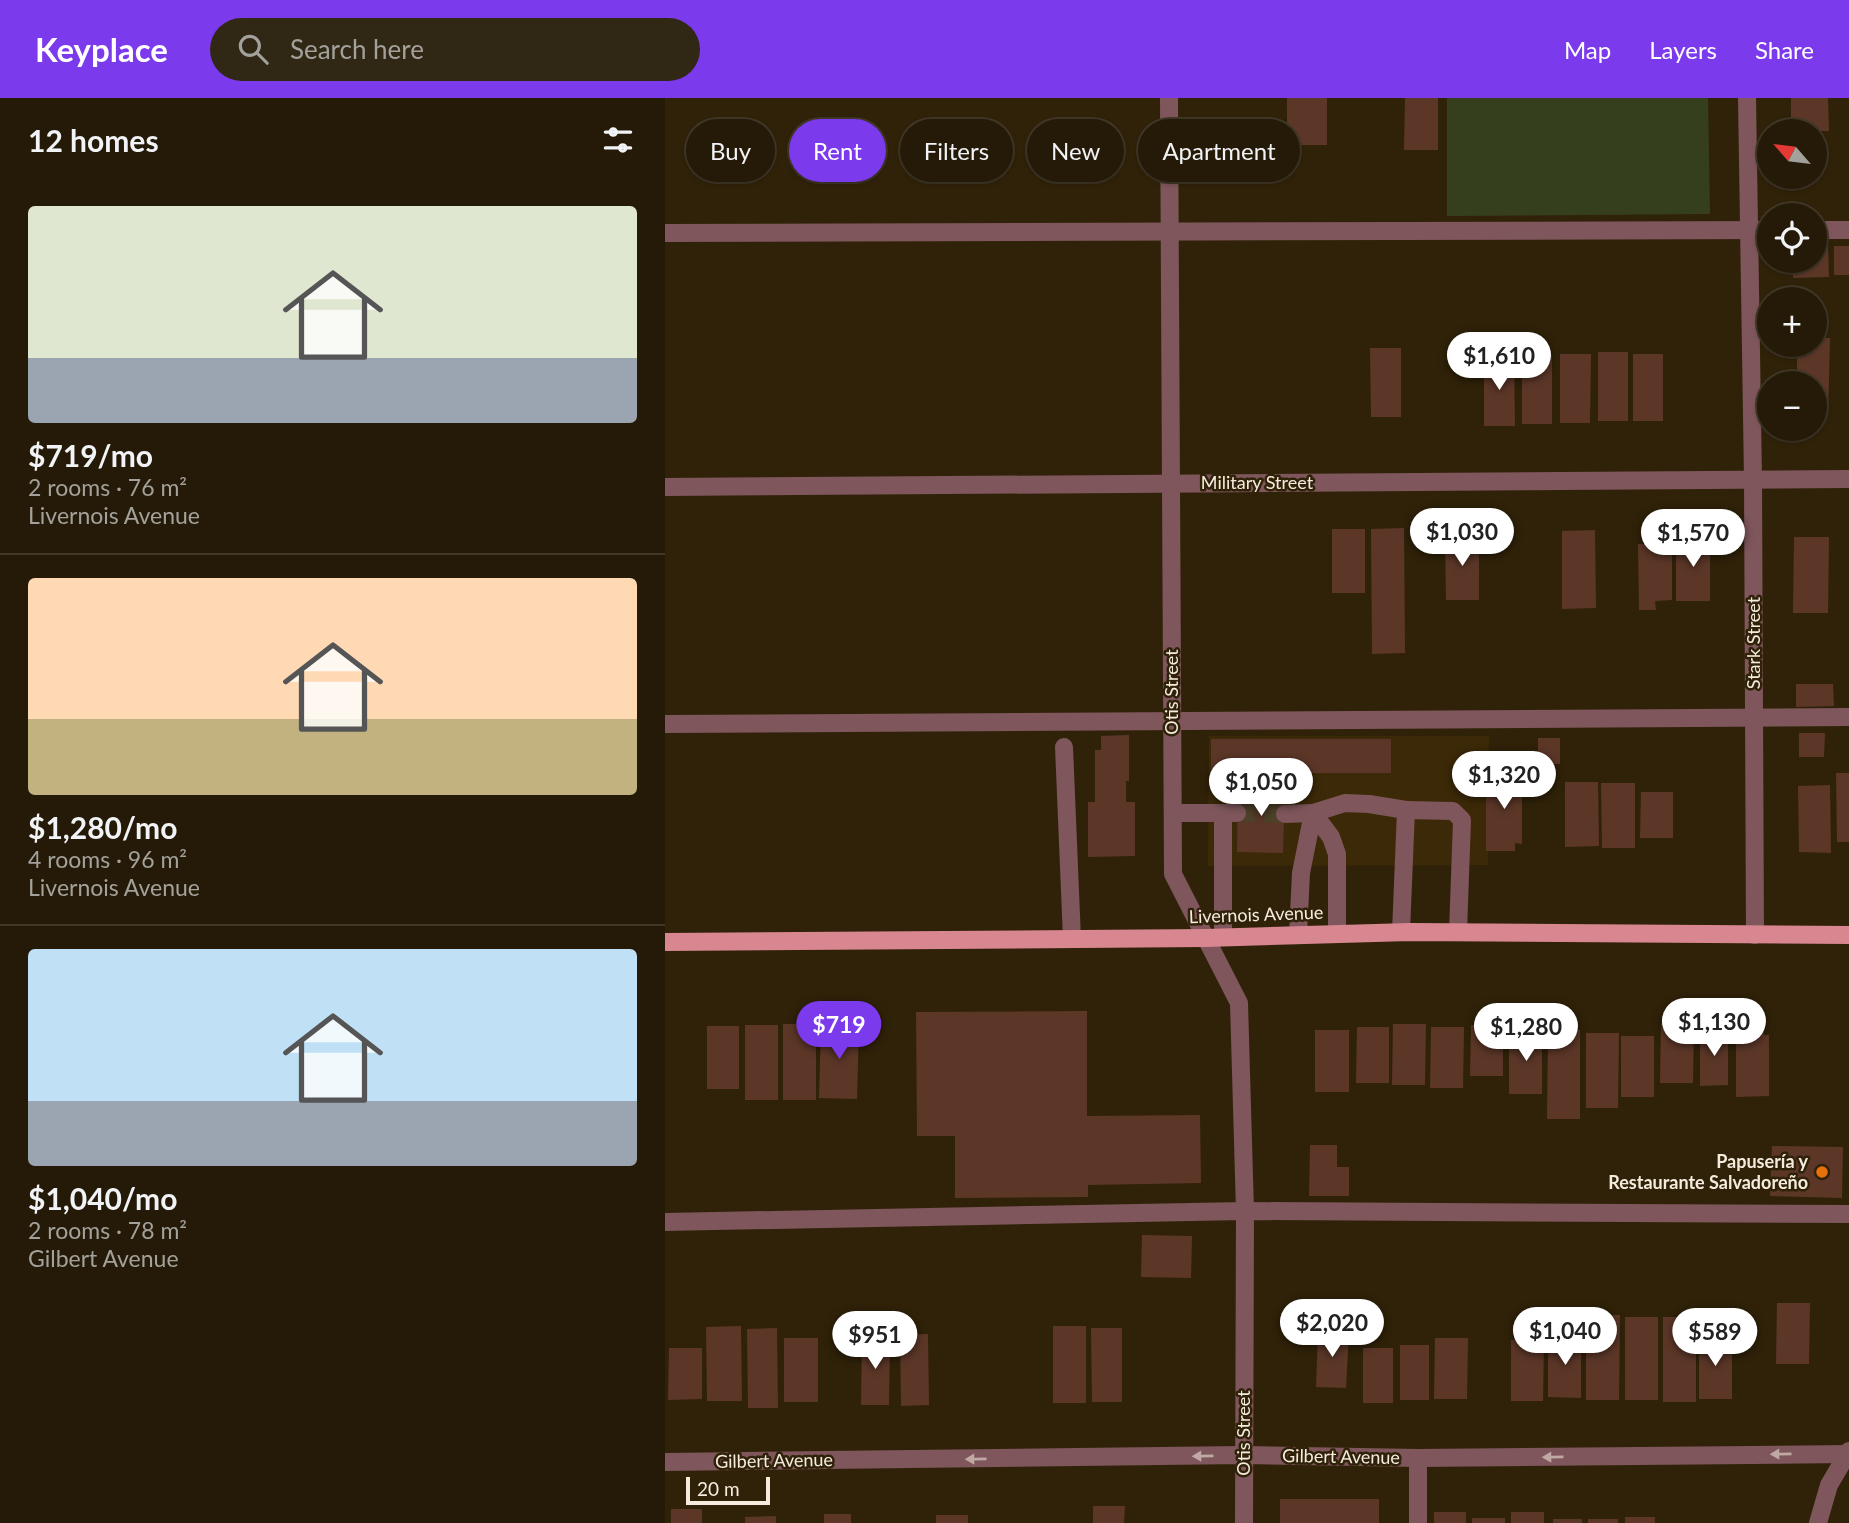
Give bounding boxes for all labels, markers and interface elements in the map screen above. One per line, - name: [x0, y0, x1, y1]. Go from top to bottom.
- search box: [210, 18, 700, 81]
- text: Keyplace: [35, 29, 168, 69]
- icon: search: [234, 30, 272, 68]
- text: Search here: [290, 33, 424, 65]
- text: Map: [1564, 35, 1611, 64]
- text: Layers: [1649, 35, 1717, 64]
- text: Share: [1755, 35, 1814, 64]
- chip: Buy: [686, 119, 775, 182]
- chip: Rent: [789, 119, 886, 182]
- chip: Filters: [900, 119, 1013, 182]
- chip: New: [1027, 119, 1124, 182]
- chip: Apartment: [1138, 119, 1300, 182]
- north arrow: [1757, 119, 1827, 189]
- map controls: [1757, 119, 1827, 441]
- icon: filters: [599, 121, 637, 159]
- text: 12 homes: [28, 122, 159, 158]
- button: locate: [1757, 203, 1827, 273]
- icon: home: [270, 252, 396, 378]
- button: +: [1757, 287, 1827, 357]
- pin: $1,610: [1442, 332, 1556, 392]
- text: $1,610: [1463, 341, 1535, 369]
- button: −: [1757, 371, 1827, 441]
- text: $719/mo: [28, 437, 153, 473]
- street label: Military Street: [1201, 471, 1314, 493]
- text: 2 rooms · 76 m²: [28, 473, 187, 501]
- text: Livernois Avenue: [28, 501, 200, 529]
- pin: $1,030: [1405, 508, 1519, 568]
- pin: $1,570: [1636, 510, 1750, 569]
- text: $1,030: [1426, 517, 1498, 545]
- text: $1,570: [1657, 518, 1729, 546]
- street label: Stark Street: [1742, 596, 1764, 689]
- icon: home: [270, 624, 396, 750]
- street label: Otis Street: [1160, 649, 1182, 735]
- pin: $1,320: [1447, 752, 1561, 811]
- pin: $1,050: [1204, 758, 1318, 818]
- text: $1,320: [1468, 760, 1540, 788]
- text: $1,050: [1225, 767, 1297, 795]
- text: $1,280/mo: [28, 809, 177, 845]
- text: 4 rooms · 96 m²: [28, 845, 187, 873]
- text: Livernois Avenue: [28, 873, 200, 901]
- street label: Livernois Avenue: [1188, 901, 1324, 927]
- icon: home: [270, 995, 396, 1121]
- pin: $1,130: [1657, 998, 1771, 1058]
- pin: $719: [798, 1002, 880, 1061]
- pin: $1,280: [1469, 1004, 1583, 1063]
- text: $1,130: [1678, 1007, 1750, 1035]
- text: $719: [812, 1010, 866, 1038]
- text: $1,280: [1490, 1012, 1562, 1040]
- place label: Papusería y Restaurante Salvadoreño: [1608, 1150, 1809, 1193]
- marker: Papusería y Restaurante Salvadoreño: [1814, 1164, 1830, 1180]
- text: $1,040/mo: [28, 1180, 177, 1216]
- text: 2 rooms · 78 m²: [28, 1216, 187, 1244]
- text: Gilbert Avenue: [28, 1244, 179, 1272]
- pin: $2,020: [1275, 1300, 1389, 1359]
- text: $2,020: [1296, 1308, 1368, 1336]
- pin: $1,040: [1508, 1308, 1622, 1367]
- pin: $589: [1674, 1308, 1756, 1368]
- pin: $951: [834, 1312, 916, 1371]
- text: $1,040: [1529, 1316, 1601, 1344]
- text: $589: [1688, 1317, 1742, 1345]
- text: $951: [848, 1320, 902, 1348]
- street label: Otis Street: [1232, 1390, 1254, 1476]
- street label: Gilbert Avenue: [1282, 1444, 1400, 1468]
- street label: Gilbert Avenue: [715, 1448, 833, 1472]
- one-way arrow: [1770, 1449, 1792, 1460]
- one-way arrow: [1192, 1450, 1214, 1462]
- one-way arrow: [1542, 1451, 1564, 1462]
- one-way arrow: [965, 1453, 987, 1465]
- scale bar: [686, 1474, 770, 1506]
- text: 20 m: [697, 1477, 740, 1500]

